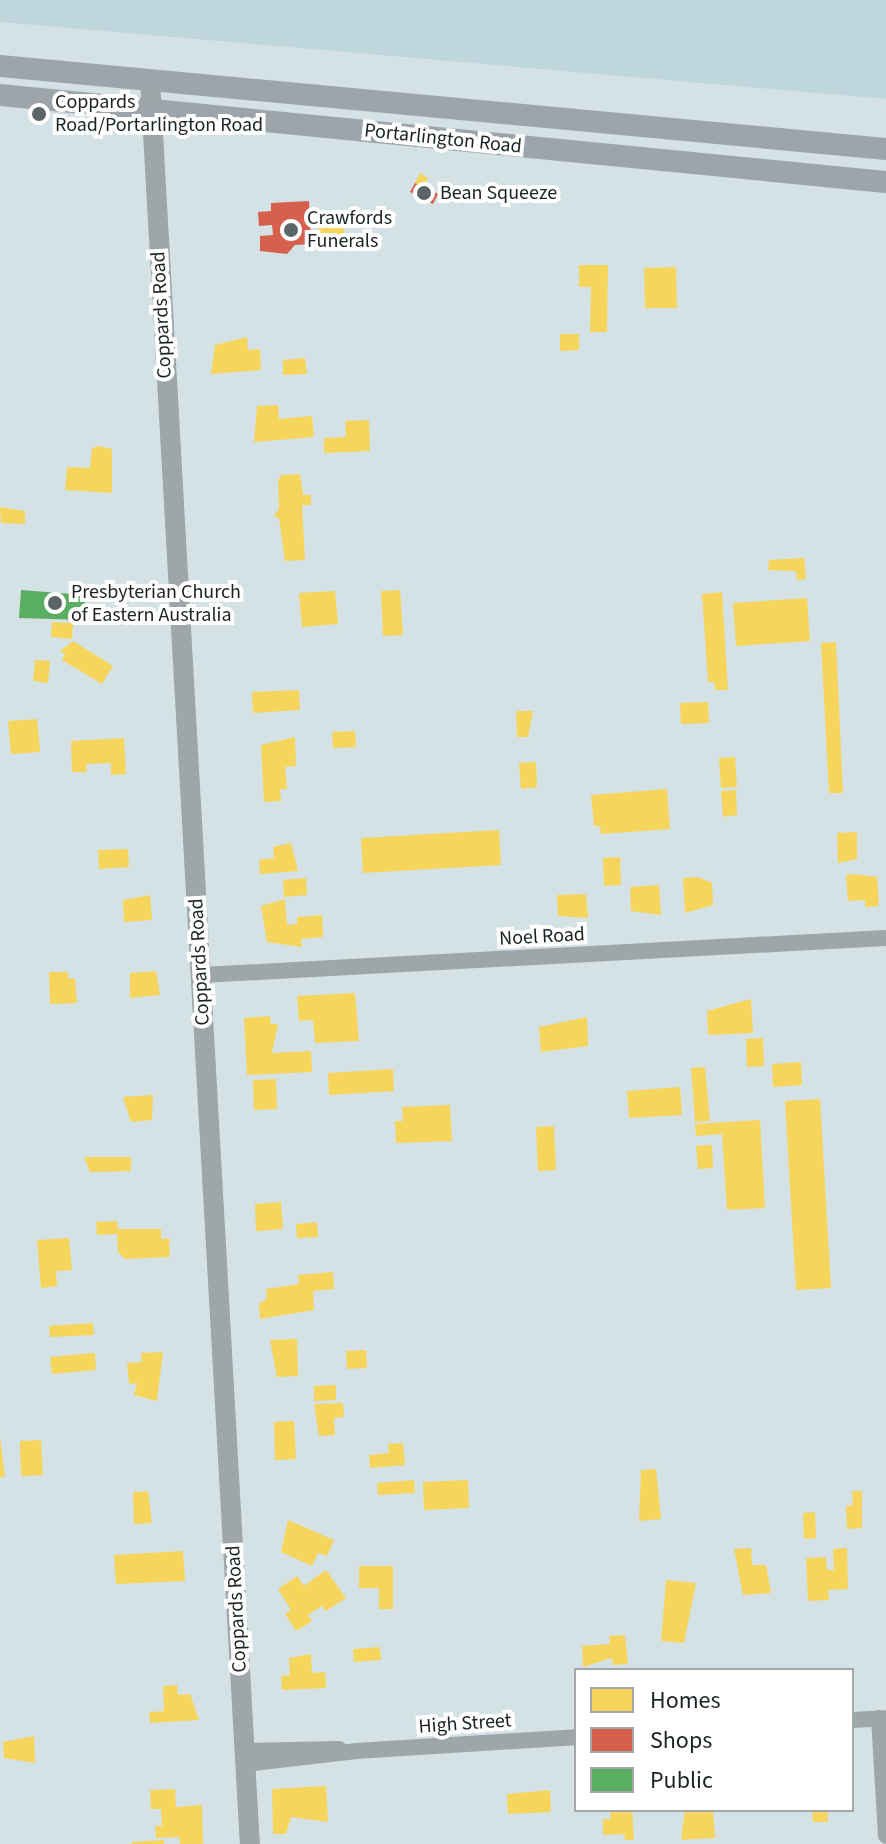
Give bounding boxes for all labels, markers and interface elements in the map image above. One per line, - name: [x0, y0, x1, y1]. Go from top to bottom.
- place label: Coppards Road/Portarlington Road: [55, 90, 263, 137]
- marker: Coppards Road/Portarlington Road: [30, 105, 48, 123]
- street label: Portarlington Road: [363, 119, 523, 159]
- place label: Bean Squeeze: [440, 181, 557, 205]
- marker: Bean Squeeze: [415, 184, 433, 202]
- place label: Crawfords Funerals: [307, 206, 392, 253]
- marker: Crawfords Funerals: [282, 221, 300, 239]
- street label: Coppards Road: [147, 251, 177, 379]
- place label: Presbyterian Church of Eastern Australia: [71, 580, 241, 627]
- marker: Presbyterian Church of Eastern Australia: [46, 594, 64, 612]
- street label: Coppards Road: [185, 898, 215, 1026]
- street label: Noel Road: [499, 923, 585, 951]
- street label: Coppards Road: [222, 1545, 252, 1673]
- legend: [574, 1668, 854, 1812]
- text: Homes: [650, 1683, 721, 1718]
- street label: High Street: [418, 1709, 512, 1739]
- text: Shops: [650, 1723, 712, 1758]
- text: Public: [650, 1763, 713, 1798]

